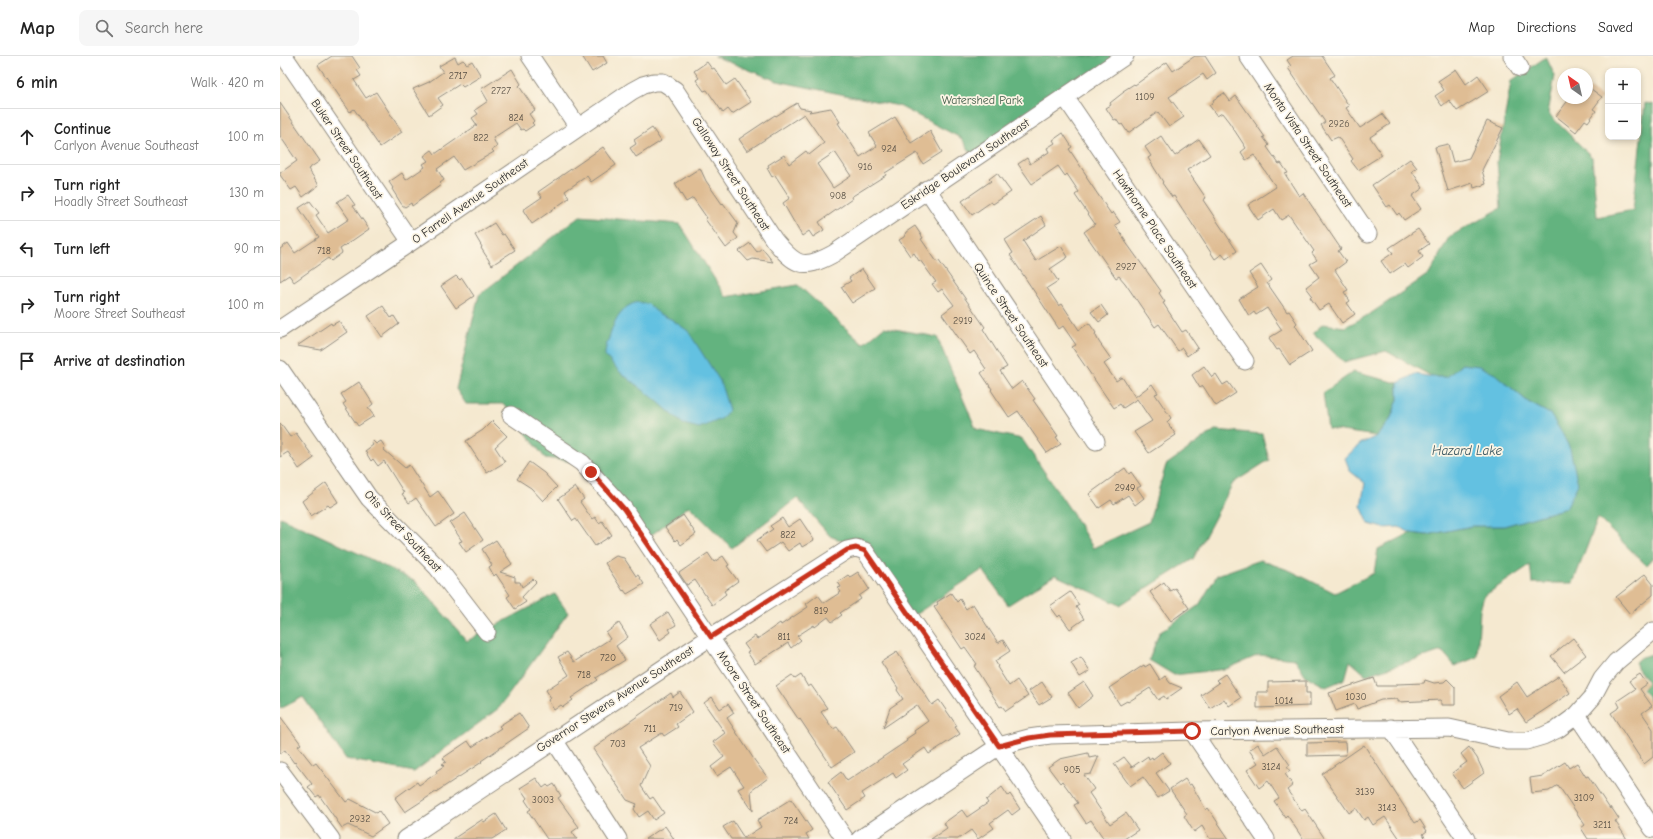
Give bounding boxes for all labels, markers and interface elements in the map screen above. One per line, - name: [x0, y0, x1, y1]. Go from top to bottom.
- search box: [79, 10, 359, 46]
- text: Map: [20, 17, 55, 39]
- icon: search: [93, 17, 115, 39]
- text: Search here: [125, 19, 203, 37]
- text: Map: [1468, 19, 1495, 36]
- text: Directions: [1517, 19, 1576, 36]
- text: Saved: [1598, 19, 1633, 36]
- north arrow: [1557, 68, 1593, 104]
- map controls: [1605, 68, 1641, 140]
- button: +: [1605, 68, 1641, 104]
- house number: 2717: [449, 70, 468, 82]
- text: 6 min: [16, 73, 58, 92]
- text: Walk · 420 m: [191, 75, 264, 90]
- street label: Monta Vista Street Southeast: [1261, 80, 1355, 210]
- house number: 2727: [491, 85, 511, 97]
- house number: 1109: [1135, 91, 1155, 103]
- park label: Watershed Park: [942, 93, 1022, 107]
- street label: Buker Street Southeast: [308, 96, 386, 202]
- button: −: [1605, 104, 1641, 140]
- house number: 824: [508, 112, 524, 124]
- street label: Galloway Street Southeast: [689, 115, 773, 234]
- street label: Eskridge Boulevard Southeast: [898, 115, 1032, 212]
- house number: 2926: [1328, 118, 1350, 130]
- text: Continue: [54, 120, 111, 138]
- icon: ahead: [16, 126, 38, 148]
- text: 100 m: [228, 129, 264, 144]
- house number: 822: [473, 132, 489, 144]
- text: Carlyon Avenue Southeast: [54, 138, 198, 153]
- house number: 924: [881, 143, 897, 155]
- street label: O Farrell Avenue Southeast: [409, 155, 531, 247]
- house number: 916: [858, 161, 872, 173]
- street label: Hawthorne Place Southeast: [1110, 167, 1200, 292]
- text: Turn right: [54, 176, 120, 194]
- icon: right: [16, 182, 38, 204]
- text: 130 m: [229, 185, 264, 200]
- house number: 908: [830, 190, 846, 202]
- text: Hoadly Street Southeast: [54, 194, 188, 209]
- icon: left: [16, 238, 38, 260]
- text: Turn left: [54, 240, 110, 258]
- text: 90 m: [234, 241, 264, 256]
- house number: 718: [317, 245, 331, 257]
- street label: Quince Street Southeast: [971, 260, 1052, 371]
- house number: 2927: [1116, 261, 1137, 273]
- text: Turn right: [54, 288, 120, 306]
- icon: right: [16, 294, 38, 316]
- text: 100 m: [228, 297, 264, 312]
- text: Moore Street Southeast: [54, 306, 185, 321]
- house number: 2919: [953, 315, 973, 327]
- icon: arrive: [16, 350, 38, 372]
- text: Arrive at destination: [54, 352, 185, 370]
- water label: Hazard Lake: [1432, 443, 1502, 458]
- route end: [582, 463, 600, 481]
- house number: 2949: [1115, 482, 1135, 494]
- street label: Otis Street Southeast: [362, 487, 445, 575]
- house number: 822: [780, 529, 796, 541]
- house number: 819: [814, 605, 828, 617]
- house number: 811: [777, 631, 791, 643]
- house number: 3024: [964, 631, 986, 643]
- street label: Governor Stevens Avenue Southeast: [534, 643, 697, 755]
- street label: Moore Street Southeast: [714, 648, 794, 757]
- house number: 720: [600, 652, 616, 664]
- house number: 718: [577, 669, 591, 681]
- house number: 1030: [1345, 691, 1367, 703]
- house number: 1014: [1275, 695, 1294, 707]
- house number: 719: [669, 702, 683, 714]
- route start: [1183, 722, 1201, 740]
- street label: Carlyon Avenue Southeast: [1210, 722, 1344, 738]
- house number: 711: [644, 723, 656, 735]
- house number: 703: [610, 738, 626, 750]
- house number: 3124: [1261, 761, 1281, 773]
- house number: 905: [1064, 764, 1080, 776]
- house number: 3139: [1355, 786, 1375, 798]
- house number: 3109: [1574, 792, 1594, 804]
- house number: 3003: [532, 794, 554, 806]
- house number: 3143: [1378, 802, 1396, 814]
- house number: 2932: [350, 813, 370, 825]
- house number: 724: [784, 815, 799, 827]
- house number: 3211: [1593, 819, 1611, 831]

